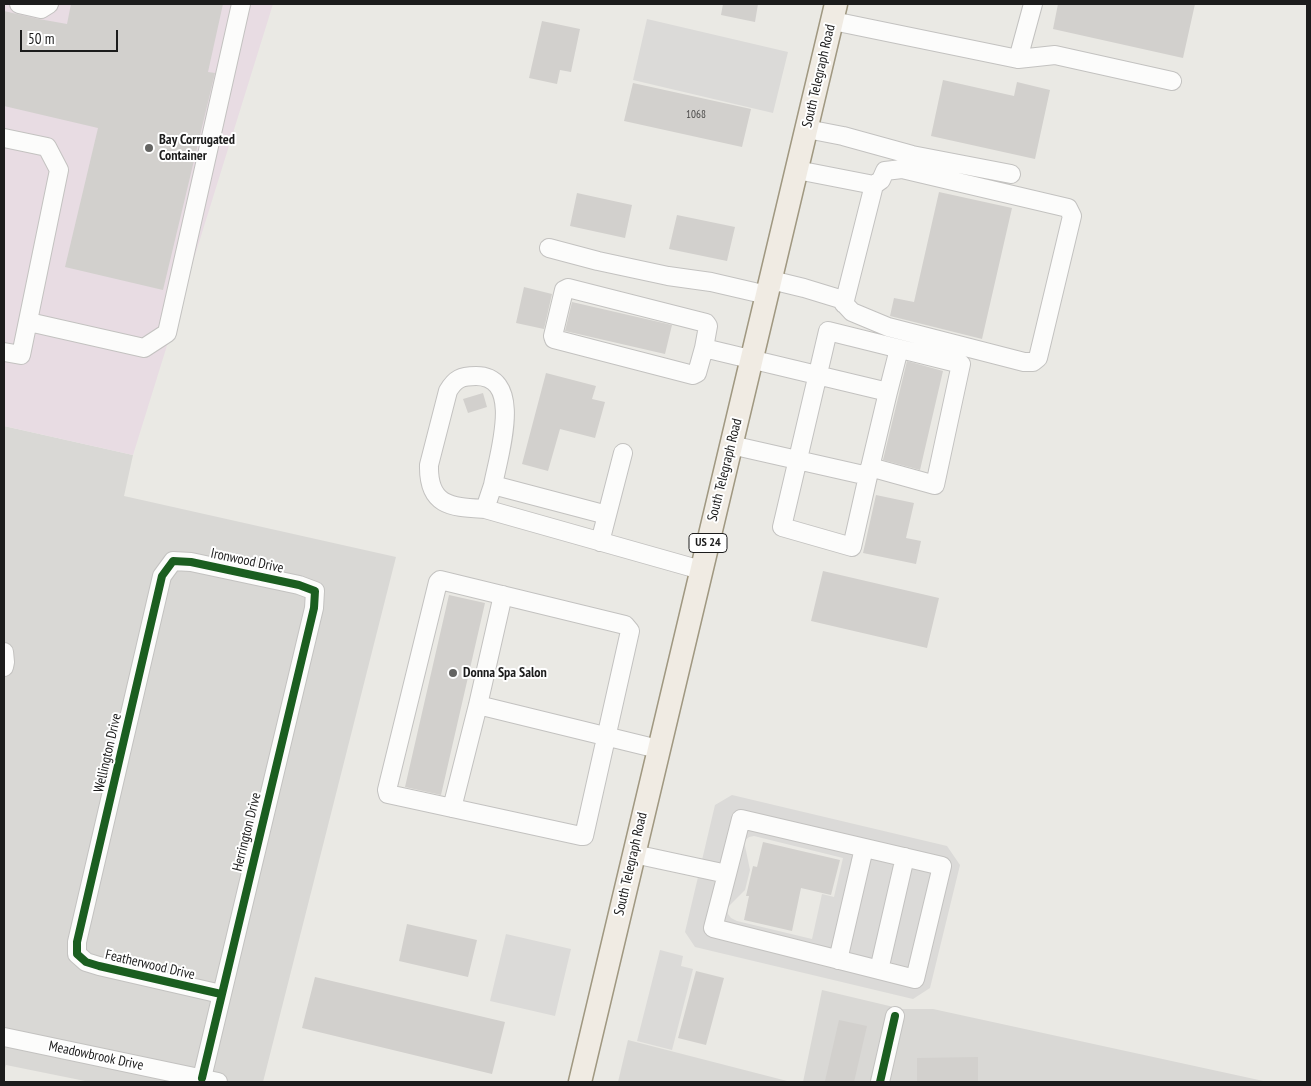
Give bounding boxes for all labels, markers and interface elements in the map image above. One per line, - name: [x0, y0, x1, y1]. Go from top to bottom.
- scale bar: [22, 20, 120, 52]
- street label: South Telegraph Road: [799, 23, 839, 129]
- text: 50 m: [28, 29, 54, 48]
- house number: 1068: [686, 108, 706, 122]
- place label: Bay Corrugated Container: [159, 132, 235, 164]
- marker: Bay Corrugated Container: [143, 142, 155, 154]
- street label: South Telegraph Road: [704, 417, 746, 523]
- road number: US 24: [689, 534, 727, 552]
- street label: Ironwood Drive: [209, 545, 285, 577]
- place label: Donna Spa Salon: [463, 665, 547, 681]
- marker: Donna Spa Salon: [447, 667, 459, 679]
- street label: Wellington Drive: [91, 712, 125, 794]
- street label: Herrington Drive: [229, 791, 265, 873]
- street label: South Telegraph Road: [611, 811, 651, 917]
- street label: Featherwood Drive: [104, 947, 196, 983]
- street label: Meadowbrook Drive: [47, 1038, 145, 1074]

